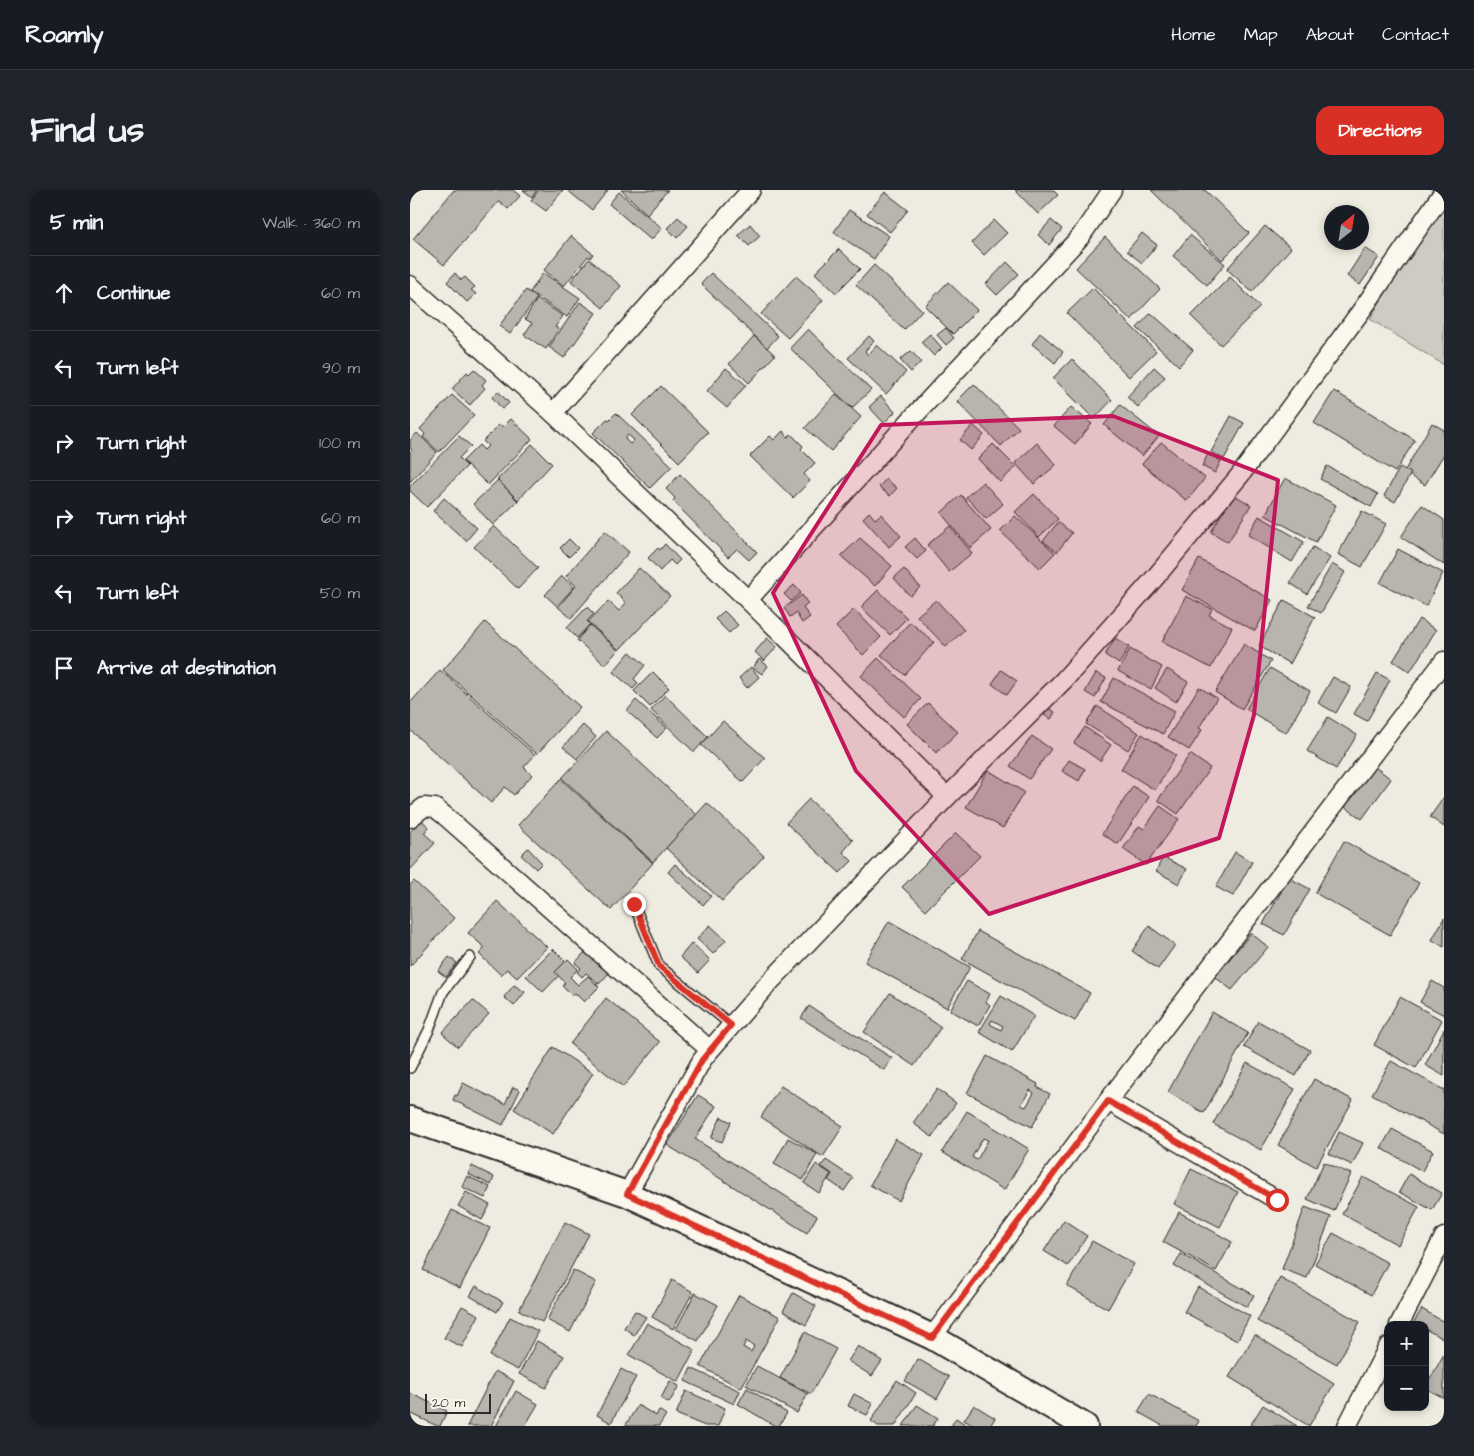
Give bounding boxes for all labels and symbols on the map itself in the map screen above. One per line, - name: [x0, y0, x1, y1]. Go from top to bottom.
- north arrow: [1324, 205, 1369, 250]
- route end: [623, 893, 646, 916]
- route start: [1266, 1189, 1289, 1212]
- scale bar: [425, 1391, 491, 1414]

